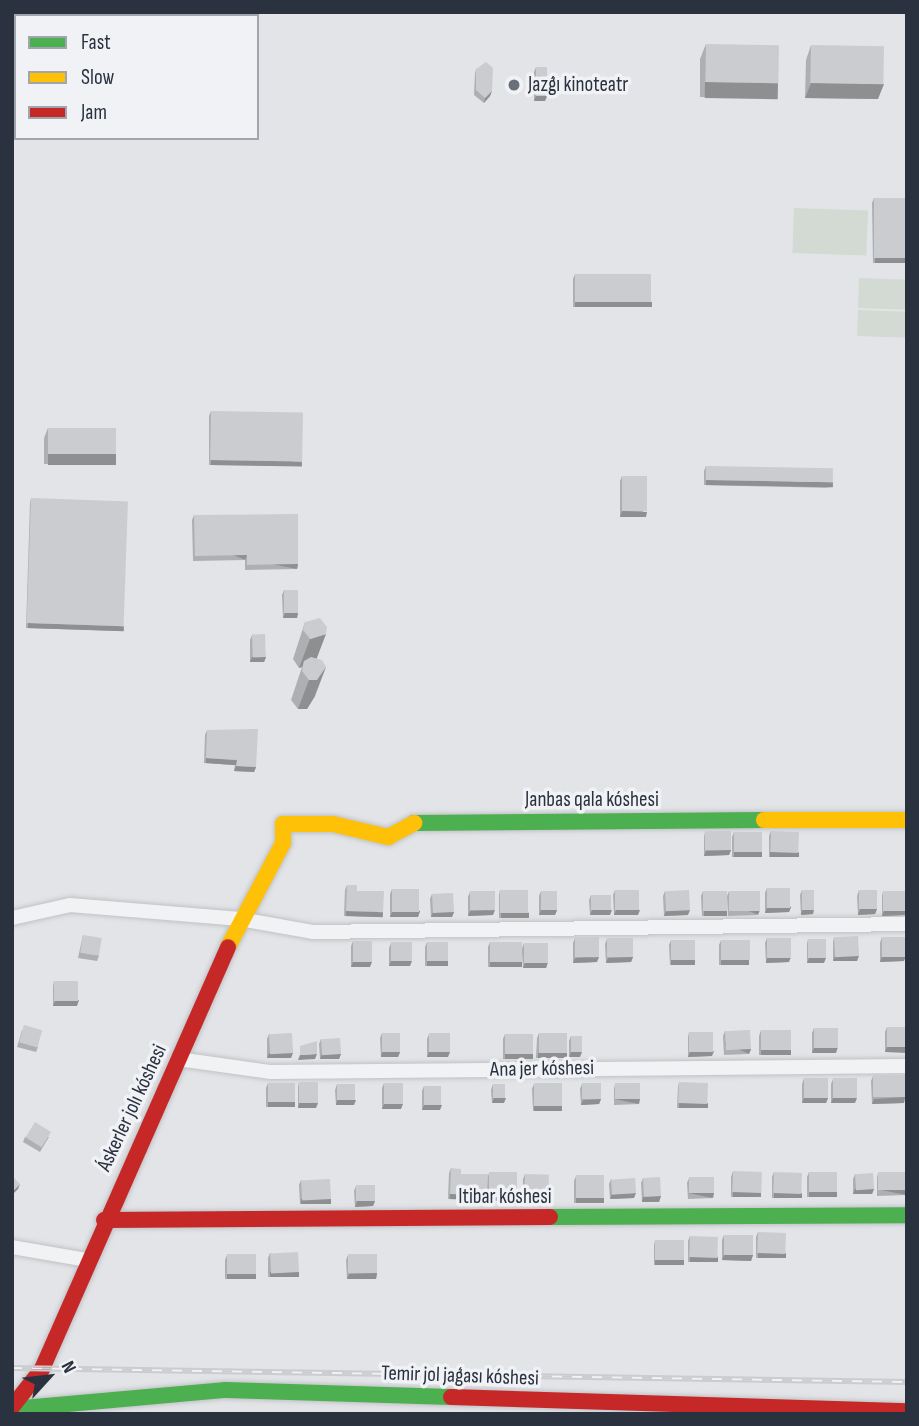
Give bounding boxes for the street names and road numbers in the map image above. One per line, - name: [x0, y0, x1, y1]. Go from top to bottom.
- street label: Janbas qala kóshesi: [525, 787, 659, 813]
- street label: Áskerler jolı kóshesi: [92, 1041, 172, 1175]
- street label: Ana jer kóshesi: [490, 1055, 594, 1083]
- street label: Itibar kóshesi: [458, 1184, 552, 1210]
- street label: Temir jol jaǵası kóshesi: [381, 1361, 539, 1391]

